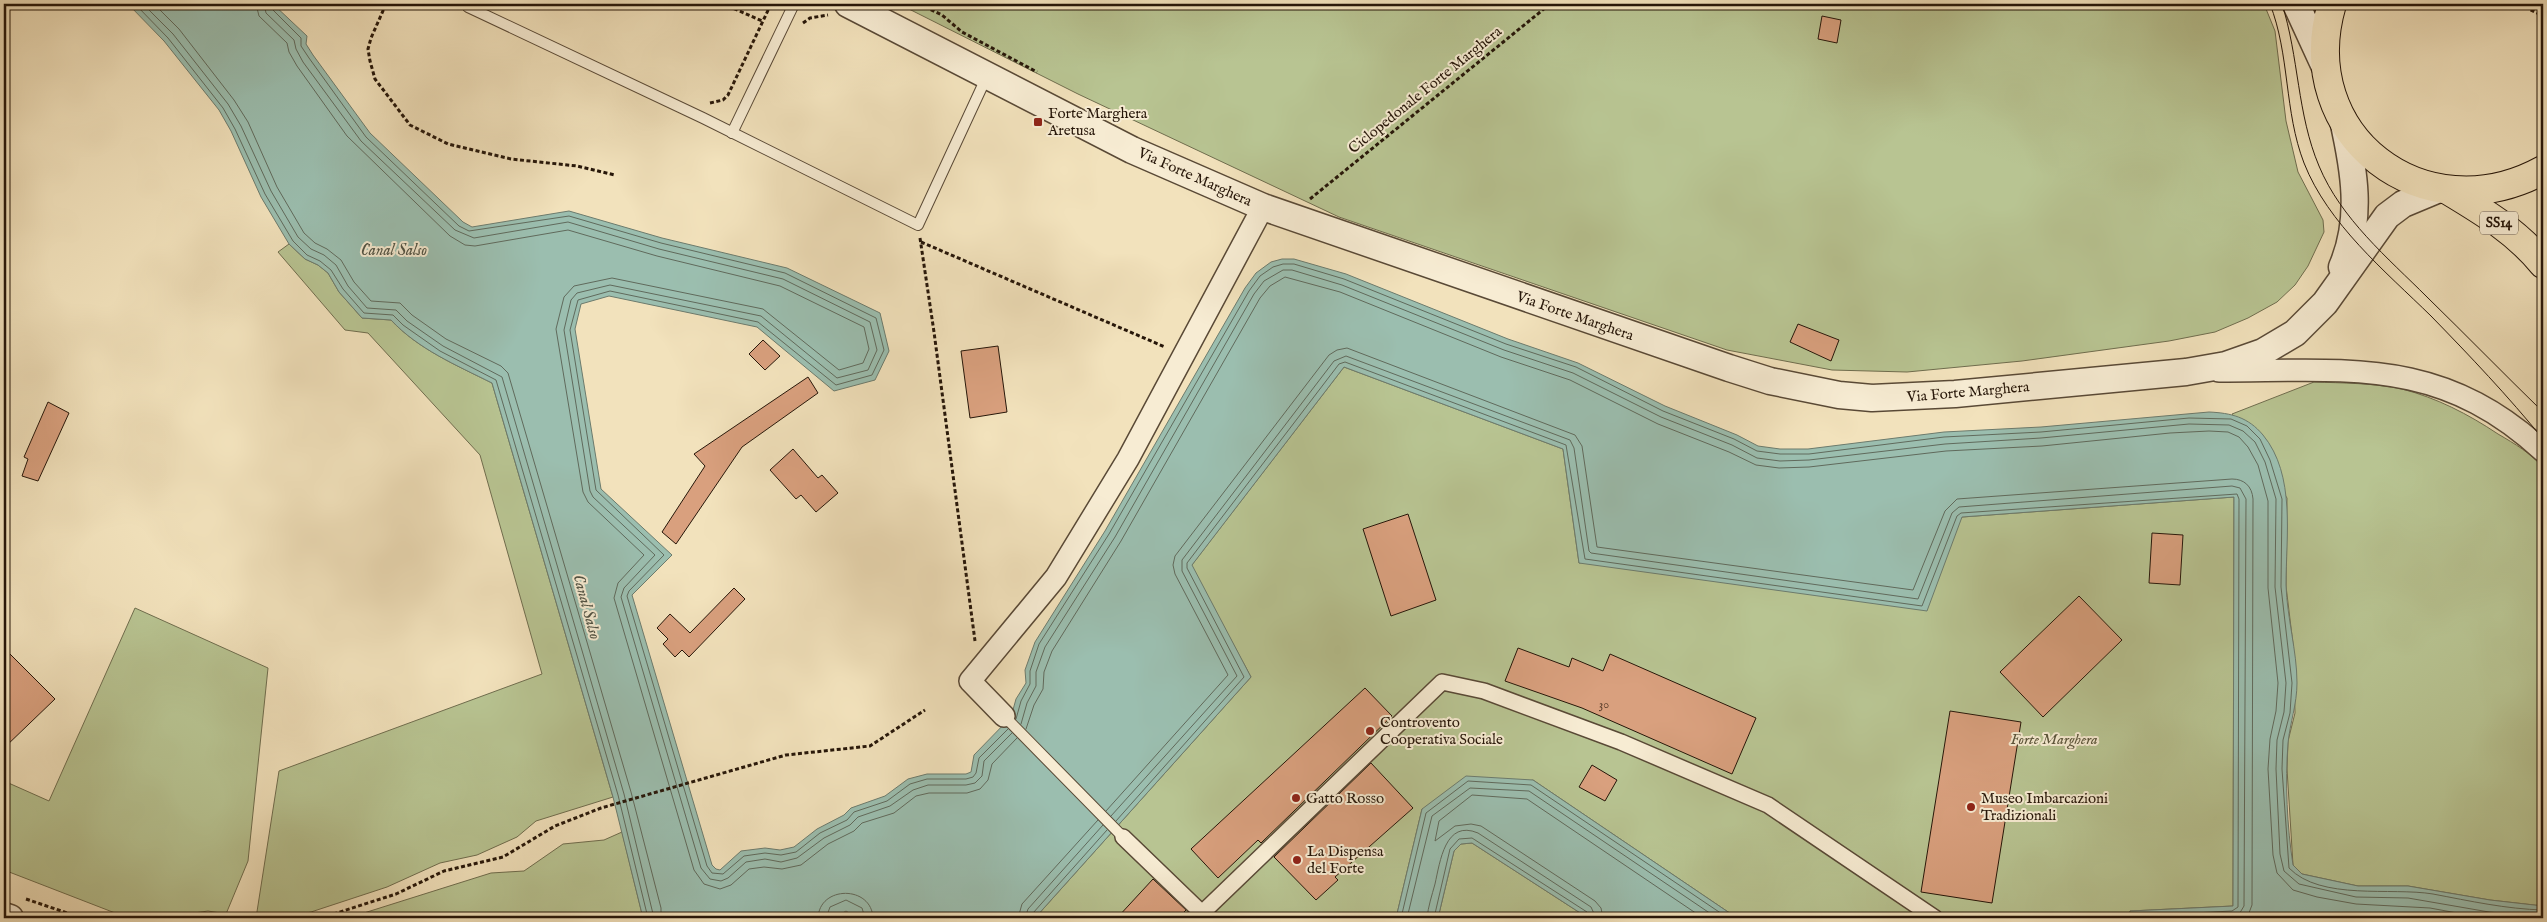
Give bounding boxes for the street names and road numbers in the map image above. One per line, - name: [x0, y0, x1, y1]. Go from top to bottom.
- street label: Ciclopedonale Forte Marghera: [1344, 22, 1506, 158]
- street label: Via Forte Marghera: [1134, 143, 1255, 211]
- road number: SS14: [2480, 212, 2518, 234]
- street label: Via Forte Marghera: [1513, 287, 1637, 345]
- street label: Via Forte Marghera: [1905, 377, 2031, 407]

